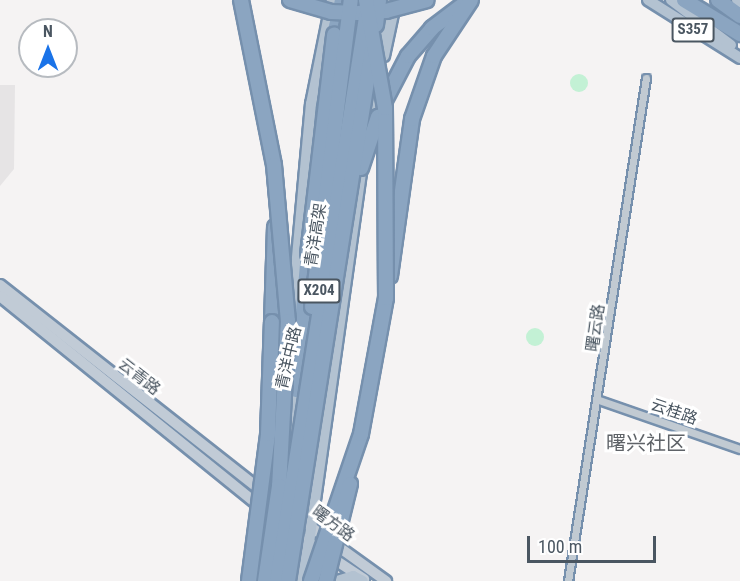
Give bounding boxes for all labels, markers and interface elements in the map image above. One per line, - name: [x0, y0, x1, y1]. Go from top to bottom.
- north arrow: [18, 18, 78, 78]
- road number: S357: [670, 18, 716, 42]
- text: N: [43, 22, 53, 41]
- street label: 青洋高架: [302, 202, 330, 268]
- road number: X204: [296, 279, 342, 303]
- street label: 曙云路: [583, 303, 609, 353]
- street label: 青洋中路: [272, 325, 306, 391]
- street label: 云青路: [114, 355, 164, 399]
- street label: 云桂路: [648, 395, 700, 429]
- district label: 曙兴社区: [606, 431, 686, 455]
- street label: 曙方路: [308, 502, 358, 546]
- scale bar: [530, 524, 659, 562]
- text: 100 m: [538, 536, 582, 557]

